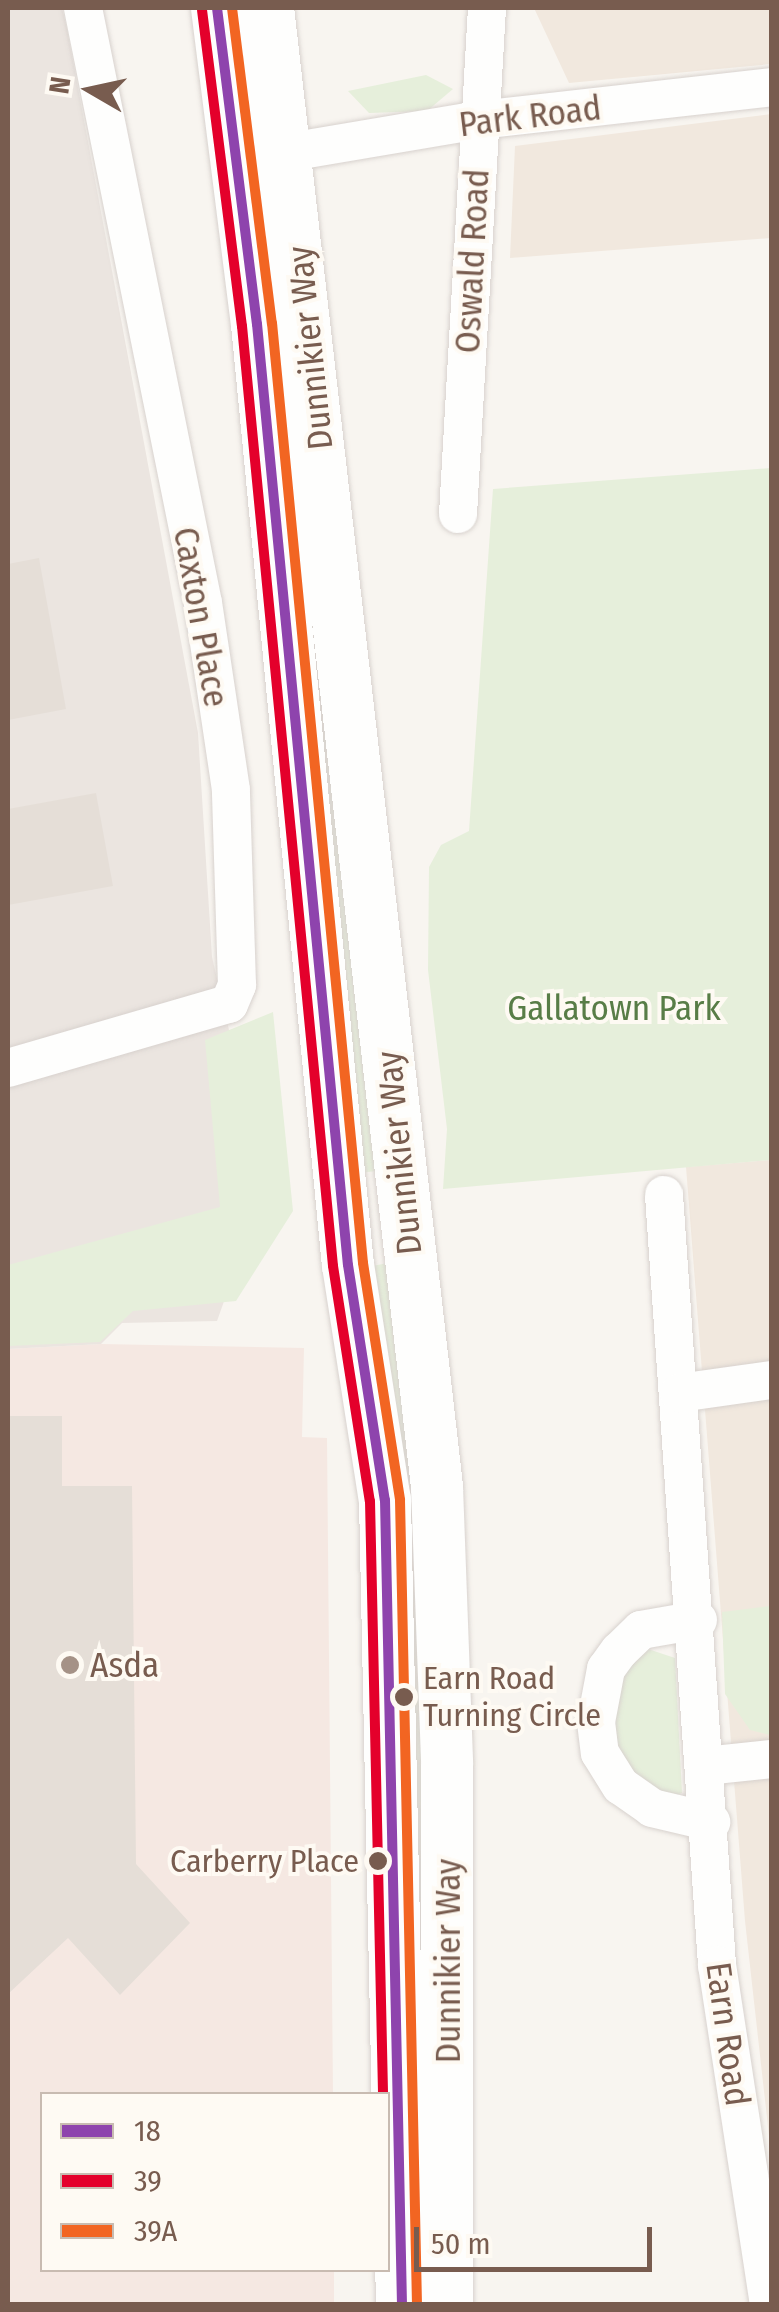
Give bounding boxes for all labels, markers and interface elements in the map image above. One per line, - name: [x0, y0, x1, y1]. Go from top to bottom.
- north arrow: [40, 40, 140, 140]
- text: N: [42, 74, 77, 96]
- street label: Park Road: [457, 86, 603, 146]
- street label: Oswald Road: [446, 168, 498, 354]
- street label: Dunnikier Way: [278, 244, 342, 452]
- street label: Caxton Place: [165, 524, 237, 710]
- park label: Gallatown Park: [507, 987, 721, 1029]
- street label: Dunnikier Way: [367, 1049, 431, 1257]
- place label: Asda: [90, 1644, 159, 1686]
- marker: Asda: [59, 1654, 81, 1676]
- place label: Earn Road Turning Circle: [423, 1660, 601, 1735]
- marker: Earn Road Turning Circle: [394, 1687, 414, 1707]
- place label: Carberry Place: [170, 1842, 359, 1880]
- marker: Carberry Place: [368, 1851, 388, 1871]
- street label: Dunnikier Way: [427, 1859, 469, 2063]
- street label: Earn Road: [697, 1959, 759, 2109]
- legend: [40, 2092, 390, 2272]
- text: 18: [134, 2113, 161, 2149]
- text: 39: [134, 2163, 162, 2199]
- scale bar: [419, 2207, 656, 2269]
- text: 39A: [134, 2213, 177, 2249]
- text: 50 m: [431, 2226, 491, 2262]

